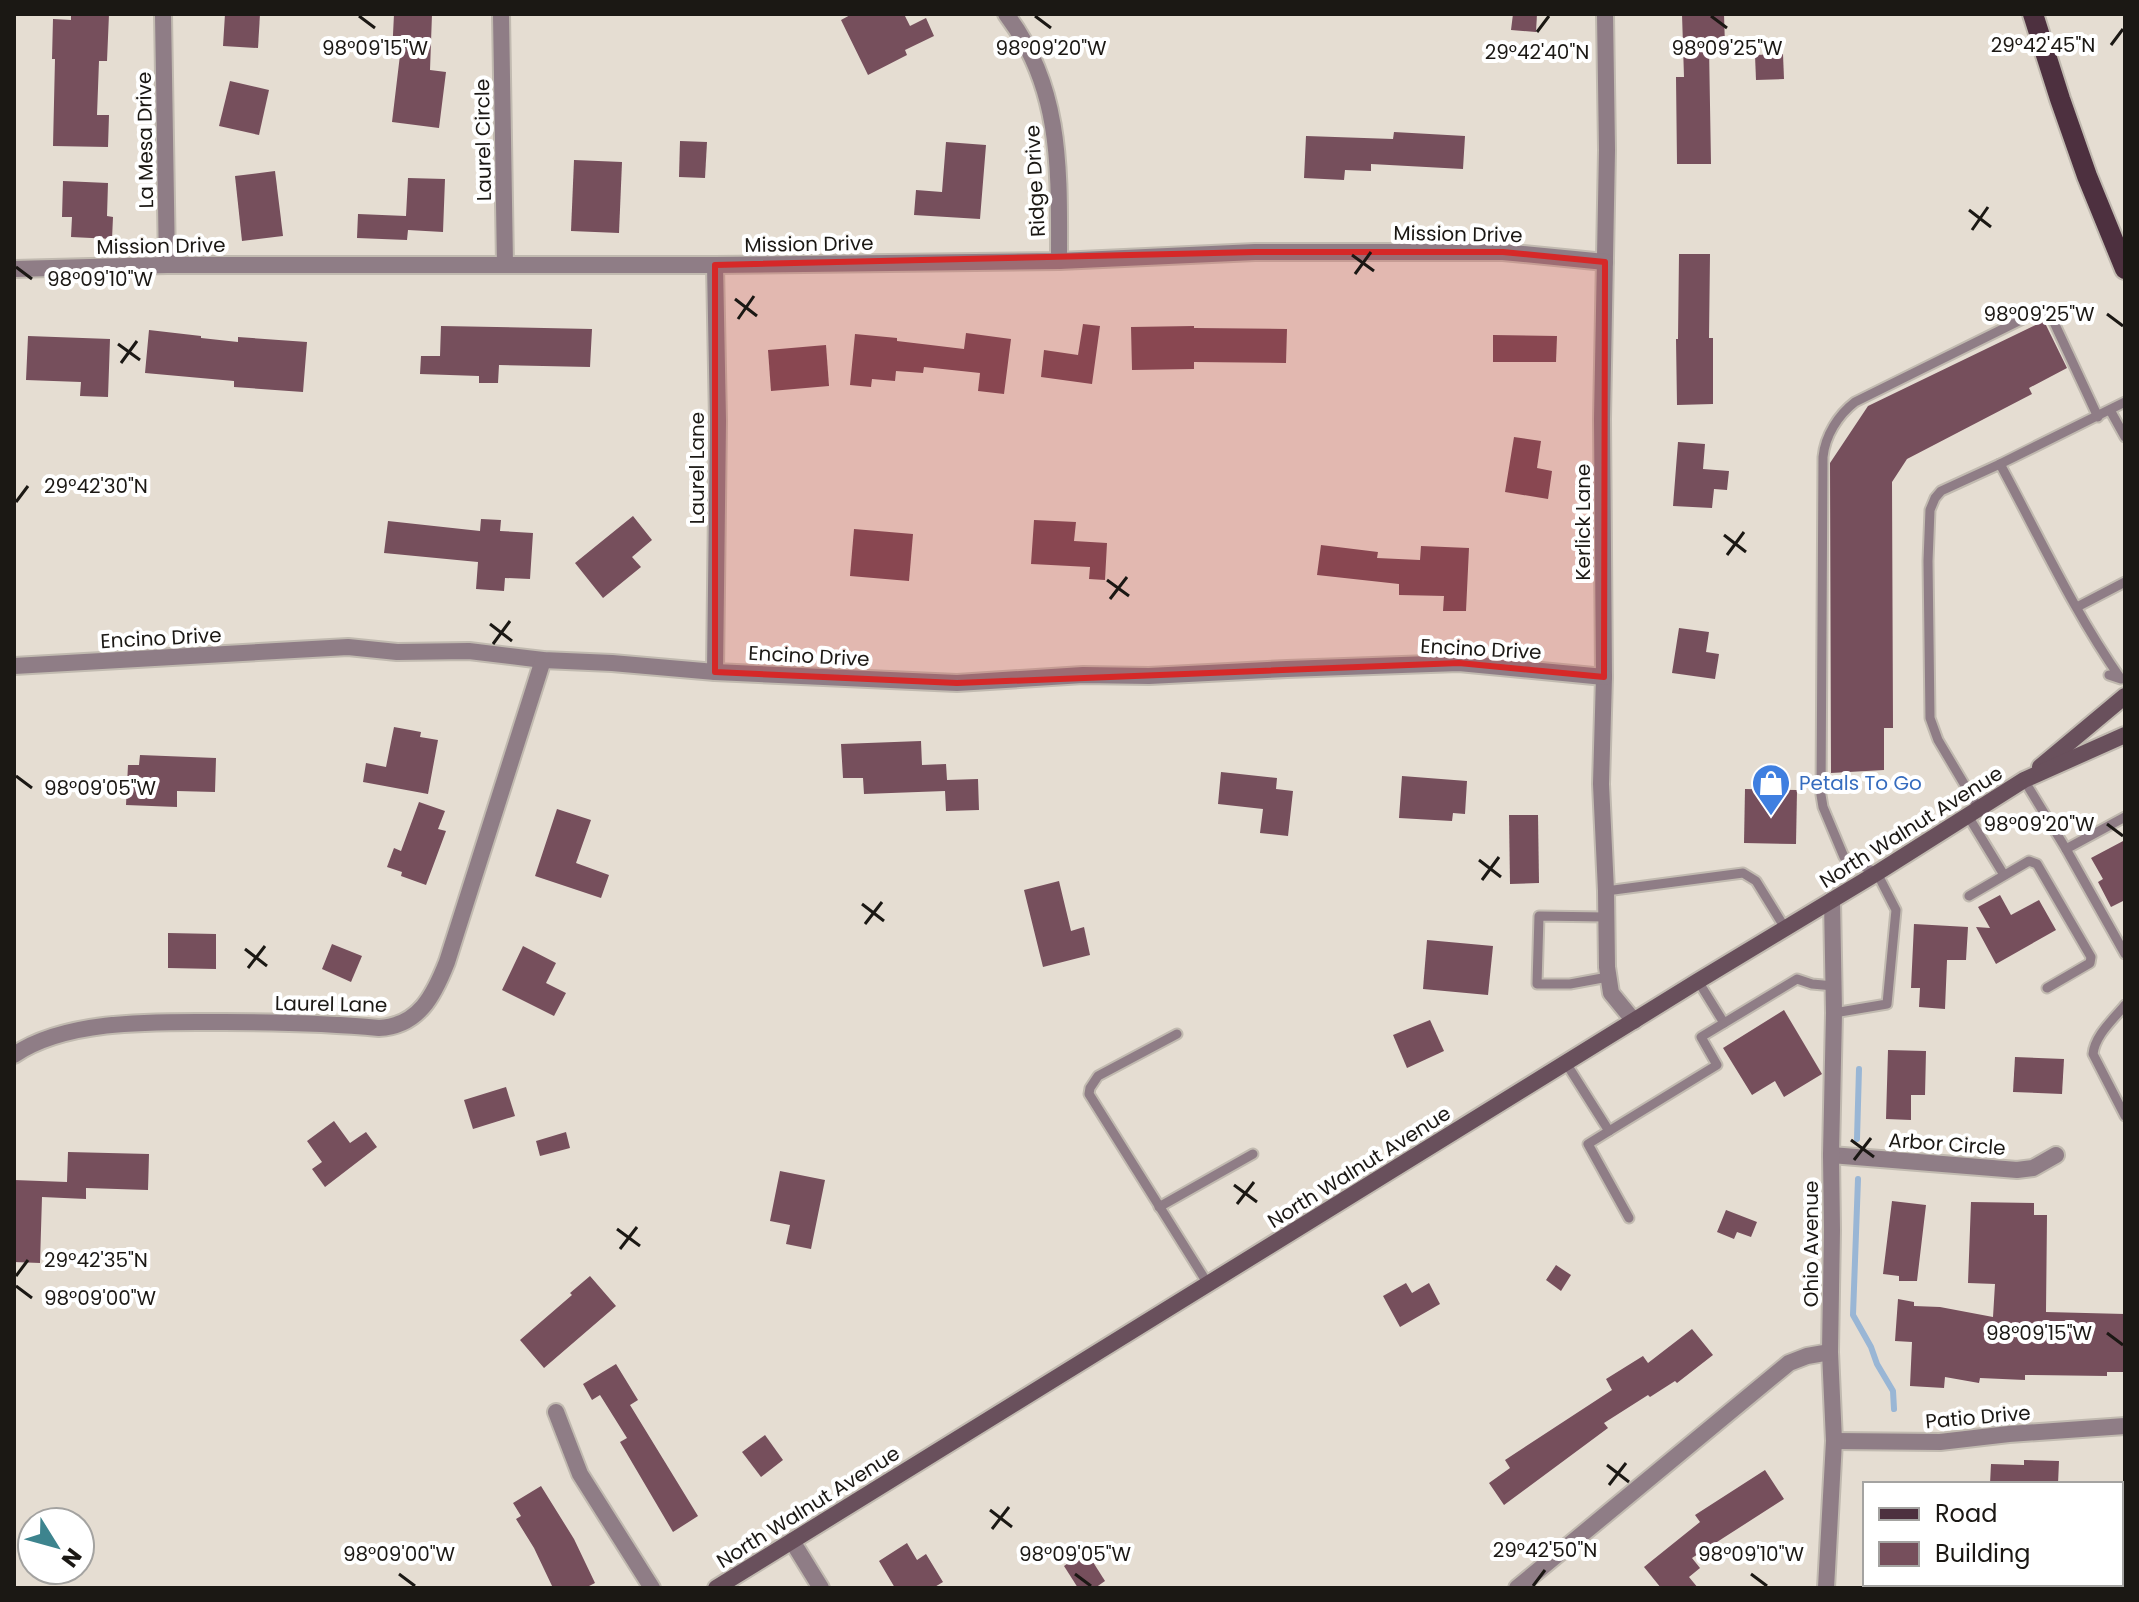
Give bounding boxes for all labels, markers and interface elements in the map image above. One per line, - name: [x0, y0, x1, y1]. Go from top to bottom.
- text: 29°42'45"N: [1991, 31, 2095, 59]
- text: 98°09'15"W: [322, 34, 429, 62]
- text: 98°09'20"W: [995, 34, 1107, 62]
- text: 98°09'25"W: [1671, 34, 1783, 62]
- text: 29°42'40"N: [1485, 38, 1589, 66]
- street label: La Mesa Drive: [130, 71, 160, 209]
- street label: Laurel Circle: [468, 79, 498, 201]
- street label: Ridge Drive: [1018, 124, 1052, 238]
- street label: Mission Drive: [1393, 219, 1523, 249]
- street label: Mission Drive: [744, 229, 874, 259]
- street label: Mission Drive: [96, 231, 226, 261]
- text: 98°09'10"W: [47, 265, 154, 293]
- text: 98°09'25"W: [1983, 300, 2095, 328]
- street label: Laurel Lane: [683, 412, 711, 524]
- street label: Kerlick Lane: [1569, 464, 1597, 580]
- text: 29°42'30"N: [44, 472, 148, 500]
- street label: Encino Drive: [100, 621, 222, 655]
- street label: Encino Drive: [1420, 632, 1542, 666]
- street label: Encino Drive: [748, 639, 870, 673]
- street label: North Walnut Avenue: [1814, 759, 2008, 895]
- shop icon: Petals To Go: [1750, 762, 1792, 817]
- place label: Petals To Go: [1799, 769, 1922, 797]
- text: 98°09'05"W: [44, 774, 157, 802]
- text: 98°09'20"W: [1983, 810, 2095, 838]
- street label: Laurel Lane: [275, 989, 387, 1019]
- street label: North Walnut Avenue: [1262, 1099, 1456, 1235]
- street label: Arbor Circle: [1887, 1126, 2007, 1162]
- street label: Ohio Avenue: [1797, 1181, 1825, 1307]
- text: 29°42'35"N: [44, 1246, 148, 1274]
- text: 98°09'00"W: [44, 1284, 157, 1312]
- text: 98°09'15"W: [1986, 1319, 2093, 1347]
- street label: Patio Drive: [1924, 1398, 2032, 1436]
- street label: North Walnut Avenue: [711, 1439, 905, 1575]
- legend: [1863, 1482, 2123, 1586]
- text: Road: [1935, 1497, 1997, 1530]
- north arrow: [16, 1506, 96, 1586]
- text: 29°42'50"N: [1493, 1536, 1597, 1564]
- text: Building: [1935, 1537, 2031, 1570]
- text: 98°09'00"W: [343, 1540, 456, 1568]
- text: 98°09'05"W: [1019, 1540, 1132, 1568]
- text: 98°09'10"W: [1698, 1540, 1805, 1568]
- text: N: [54, 1542, 89, 1574]

